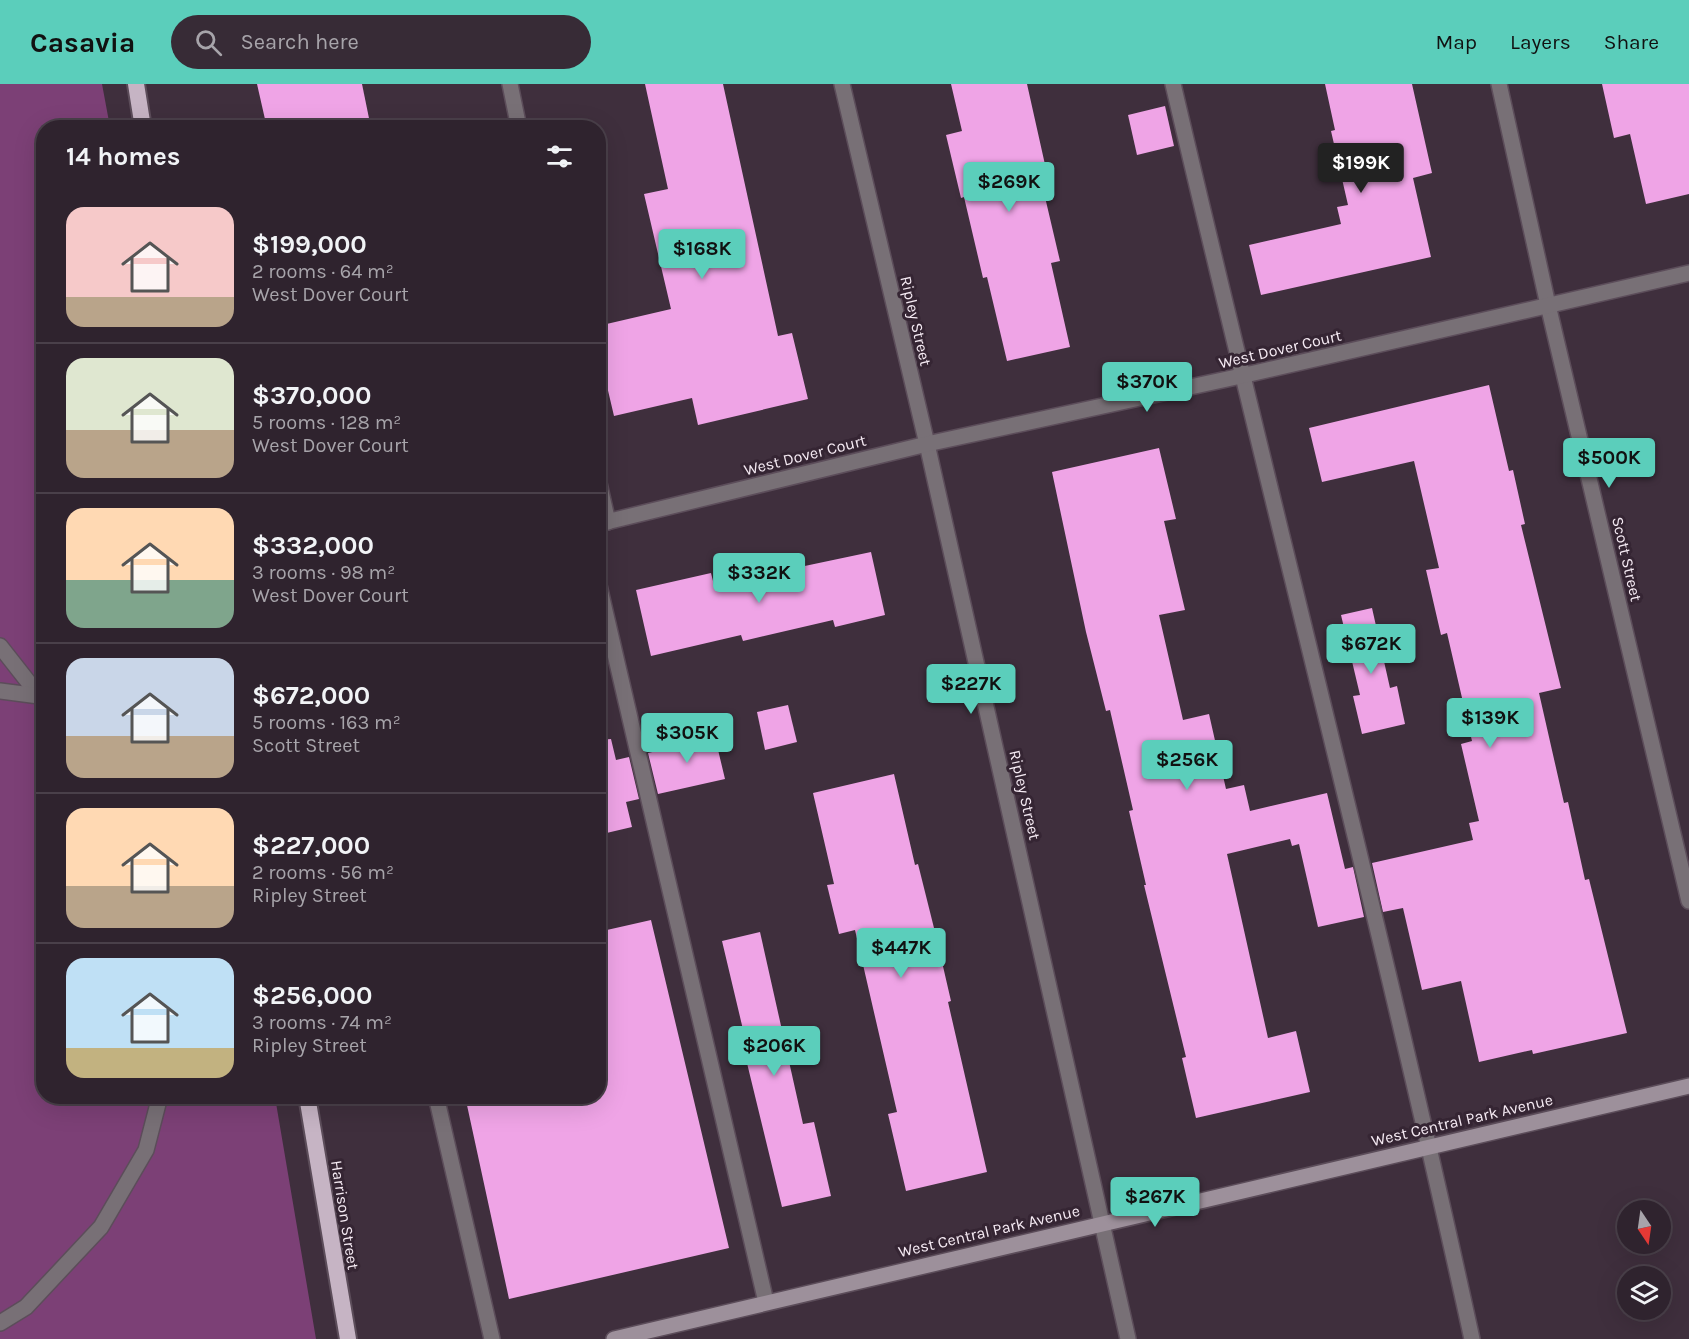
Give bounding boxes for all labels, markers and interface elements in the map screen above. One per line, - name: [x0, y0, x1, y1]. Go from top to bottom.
- search box: [171, 15, 591, 69]
- text: Casavia: [30, 26, 135, 59]
- icon: search: [192, 26, 225, 59]
- text: Search here: [240, 29, 359, 55]
- text: Map: [1435, 30, 1477, 54]
- text: Layers: [1510, 30, 1571, 54]
- text: Share: [1604, 30, 1659, 54]
- icon: filters: [543, 140, 576, 173]
- text: 14 homes: [66, 141, 180, 172]
- pin: $199K: [1319, 143, 1403, 194]
- text: $199K: [1332, 151, 1390, 174]
- pin: $269K: [967, 162, 1051, 213]
- text: $269K: [977, 170, 1041, 193]
- text: $199,000: [252, 229, 367, 260]
- pin: $168K: [660, 229, 744, 280]
- icon: home: [114, 231, 186, 303]
- text: $168K: [672, 237, 732, 260]
- text: 2 rooms · 64 m²: [252, 260, 394, 283]
- street label: Ripley Street: [896, 274, 936, 368]
- text: West Dover Court: [252, 283, 409, 306]
- street label: West Dover Court: [1217, 326, 1343, 372]
- pin: $370K: [1105, 362, 1189, 413]
- text: $370K: [1116, 370, 1178, 393]
- text: $370,000: [252, 380, 371, 411]
- icon: home: [114, 382, 186, 454]
- text: 5 rooms · 128 m²: [252, 411, 401, 434]
- street label: West Dover Court: [742, 431, 868, 479]
- text: West Dover Court: [252, 434, 409, 457]
- pin: $500K: [1567, 438, 1651, 489]
- text: $500K: [1577, 446, 1641, 469]
- street label: Scott Street: [1608, 515, 1646, 603]
- text: $332,000: [252, 530, 374, 561]
- icon: home: [114, 532, 186, 604]
- pin: $332K: [717, 553, 801, 604]
- text: 3 rooms · 98 m²: [252, 561, 395, 584]
- text: $332K: [727, 561, 791, 584]
- text: West Dover Court: [252, 584, 409, 607]
- pin: $672K: [1329, 624, 1413, 675]
- text: $672K: [1340, 632, 1402, 655]
- pin: $227K: [929, 664, 1013, 715]
- text: $227K: [940, 672, 1002, 695]
- text: $672,000: [252, 680, 370, 711]
- icon: home: [114, 682, 186, 754]
- pin: $139K: [1448, 698, 1532, 749]
- text: $139K: [1461, 706, 1519, 729]
- text: 5 rooms · 163 m²: [252, 711, 401, 734]
- pin: $305K: [645, 713, 729, 764]
- text: $305K: [655, 721, 719, 744]
- text: Scott Street: [252, 734, 360, 757]
- pin: $256K: [1145, 740, 1229, 791]
- street label: Ripley Street: [1005, 748, 1045, 842]
- text: $256K: [1156, 748, 1218, 771]
- text: $227,000: [252, 830, 370, 861]
- icon: home: [114, 832, 186, 904]
- text: 2 rooms · 56 m²: [252, 861, 394, 884]
- text: Ripley Street: [252, 884, 367, 907]
- pin: $447K: [859, 928, 943, 979]
- text: $447K: [871, 936, 931, 959]
- text: $256,000: [252, 980, 372, 1011]
- icon: home: [114, 982, 186, 1054]
- text: 3 rooms · 74 m²: [252, 1011, 392, 1034]
- pin: $206K: [732, 1026, 816, 1077]
- text: Ripley Street: [252, 1034, 367, 1057]
- text: $206K: [742, 1034, 806, 1057]
- street label: West Central Park Avenue: [1369, 1090, 1555, 1150]
- street label: Harrison Street: [327, 1159, 363, 1271]
- pin: $267K: [1113, 1177, 1197, 1228]
- text: $267K: [1124, 1185, 1186, 1208]
- north arrow: [1617, 1200, 1671, 1254]
- map controls: [1617, 1200, 1671, 1320]
- street label: West Central Park Avenue: [896, 1201, 1082, 1261]
- button: layers: [1617, 1266, 1671, 1320]

